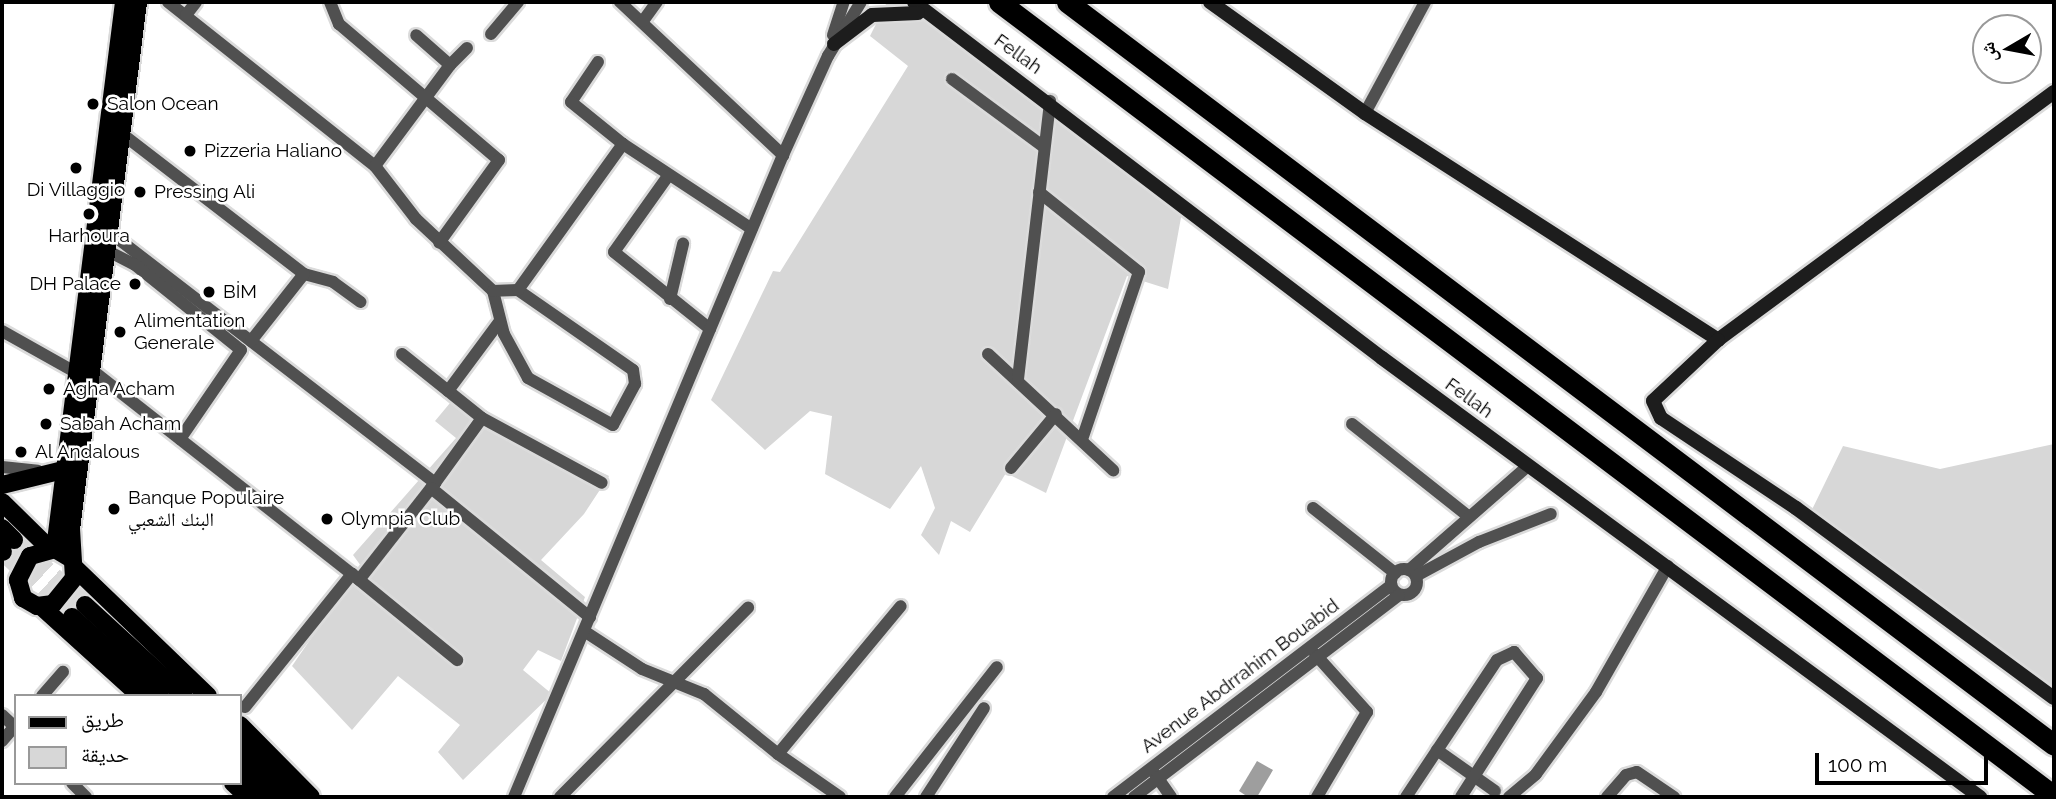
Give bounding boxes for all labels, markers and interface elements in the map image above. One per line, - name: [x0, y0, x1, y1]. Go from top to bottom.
- north arrow: [1972, 14, 2042, 84]
- street label: Fellah: [990, 29, 1046, 79]
- text: ش: [1976, 40, 2001, 64]
- place label: Salon Ocean: [107, 93, 218, 115]
- marker: Salon Ocean: [85, 96, 101, 112]
- place label: Pizzeria Haliano: [204, 140, 342, 162]
- marker: Pizzeria Haliano: [182, 143, 198, 159]
- marker: Di Villaggio: [68, 160, 84, 176]
- place label: Di Villaggio: [26, 179, 126, 201]
- place label: Pressing Ali: [154, 181, 256, 203]
- marker: Pressing Ali: [132, 184, 148, 200]
- marker: Harhoura: [81, 206, 97, 222]
- place label: Harhoura: [48, 225, 130, 247]
- place label: DH Palace: [29, 273, 121, 295]
- marker: DH Palace: [127, 276, 143, 292]
- place label: BİM: [223, 281, 257, 303]
- marker: BİM: [201, 284, 217, 300]
- place label: Alimentation Generale: [134, 310, 245, 354]
- marker: Alimentation Generale: [112, 324, 128, 340]
- street label: Fellah: [1441, 373, 1497, 423]
- place label: Agha Acham: [63, 378, 175, 400]
- marker: Agha Acham: [41, 381, 57, 397]
- place label: Sabah Acham: [60, 413, 182, 435]
- marker: Sabah Acham: [38, 416, 54, 432]
- place label: Al Andalous: [35, 441, 141, 463]
- marker: Al Andalous: [13, 444, 29, 460]
- place label: Banque Populaire البنك الشعبي: [128, 487, 284, 531]
- marker: Banque Populaire البنك الشعبي: [106, 501, 122, 517]
- place label: Olympia Club: [341, 508, 460, 530]
- marker: Olympia Club: [319, 511, 335, 527]
- street label: Avenue Abdrrahim Bouabid: [1136, 594, 1344, 758]
- legend: [14, 694, 242, 785]
- text: طريق: [81, 707, 124, 732]
- scale bar: [1818, 740, 1991, 784]
- text: حديقة: [81, 742, 129, 767]
- text: 100 m: [1828, 752, 1887, 777]

